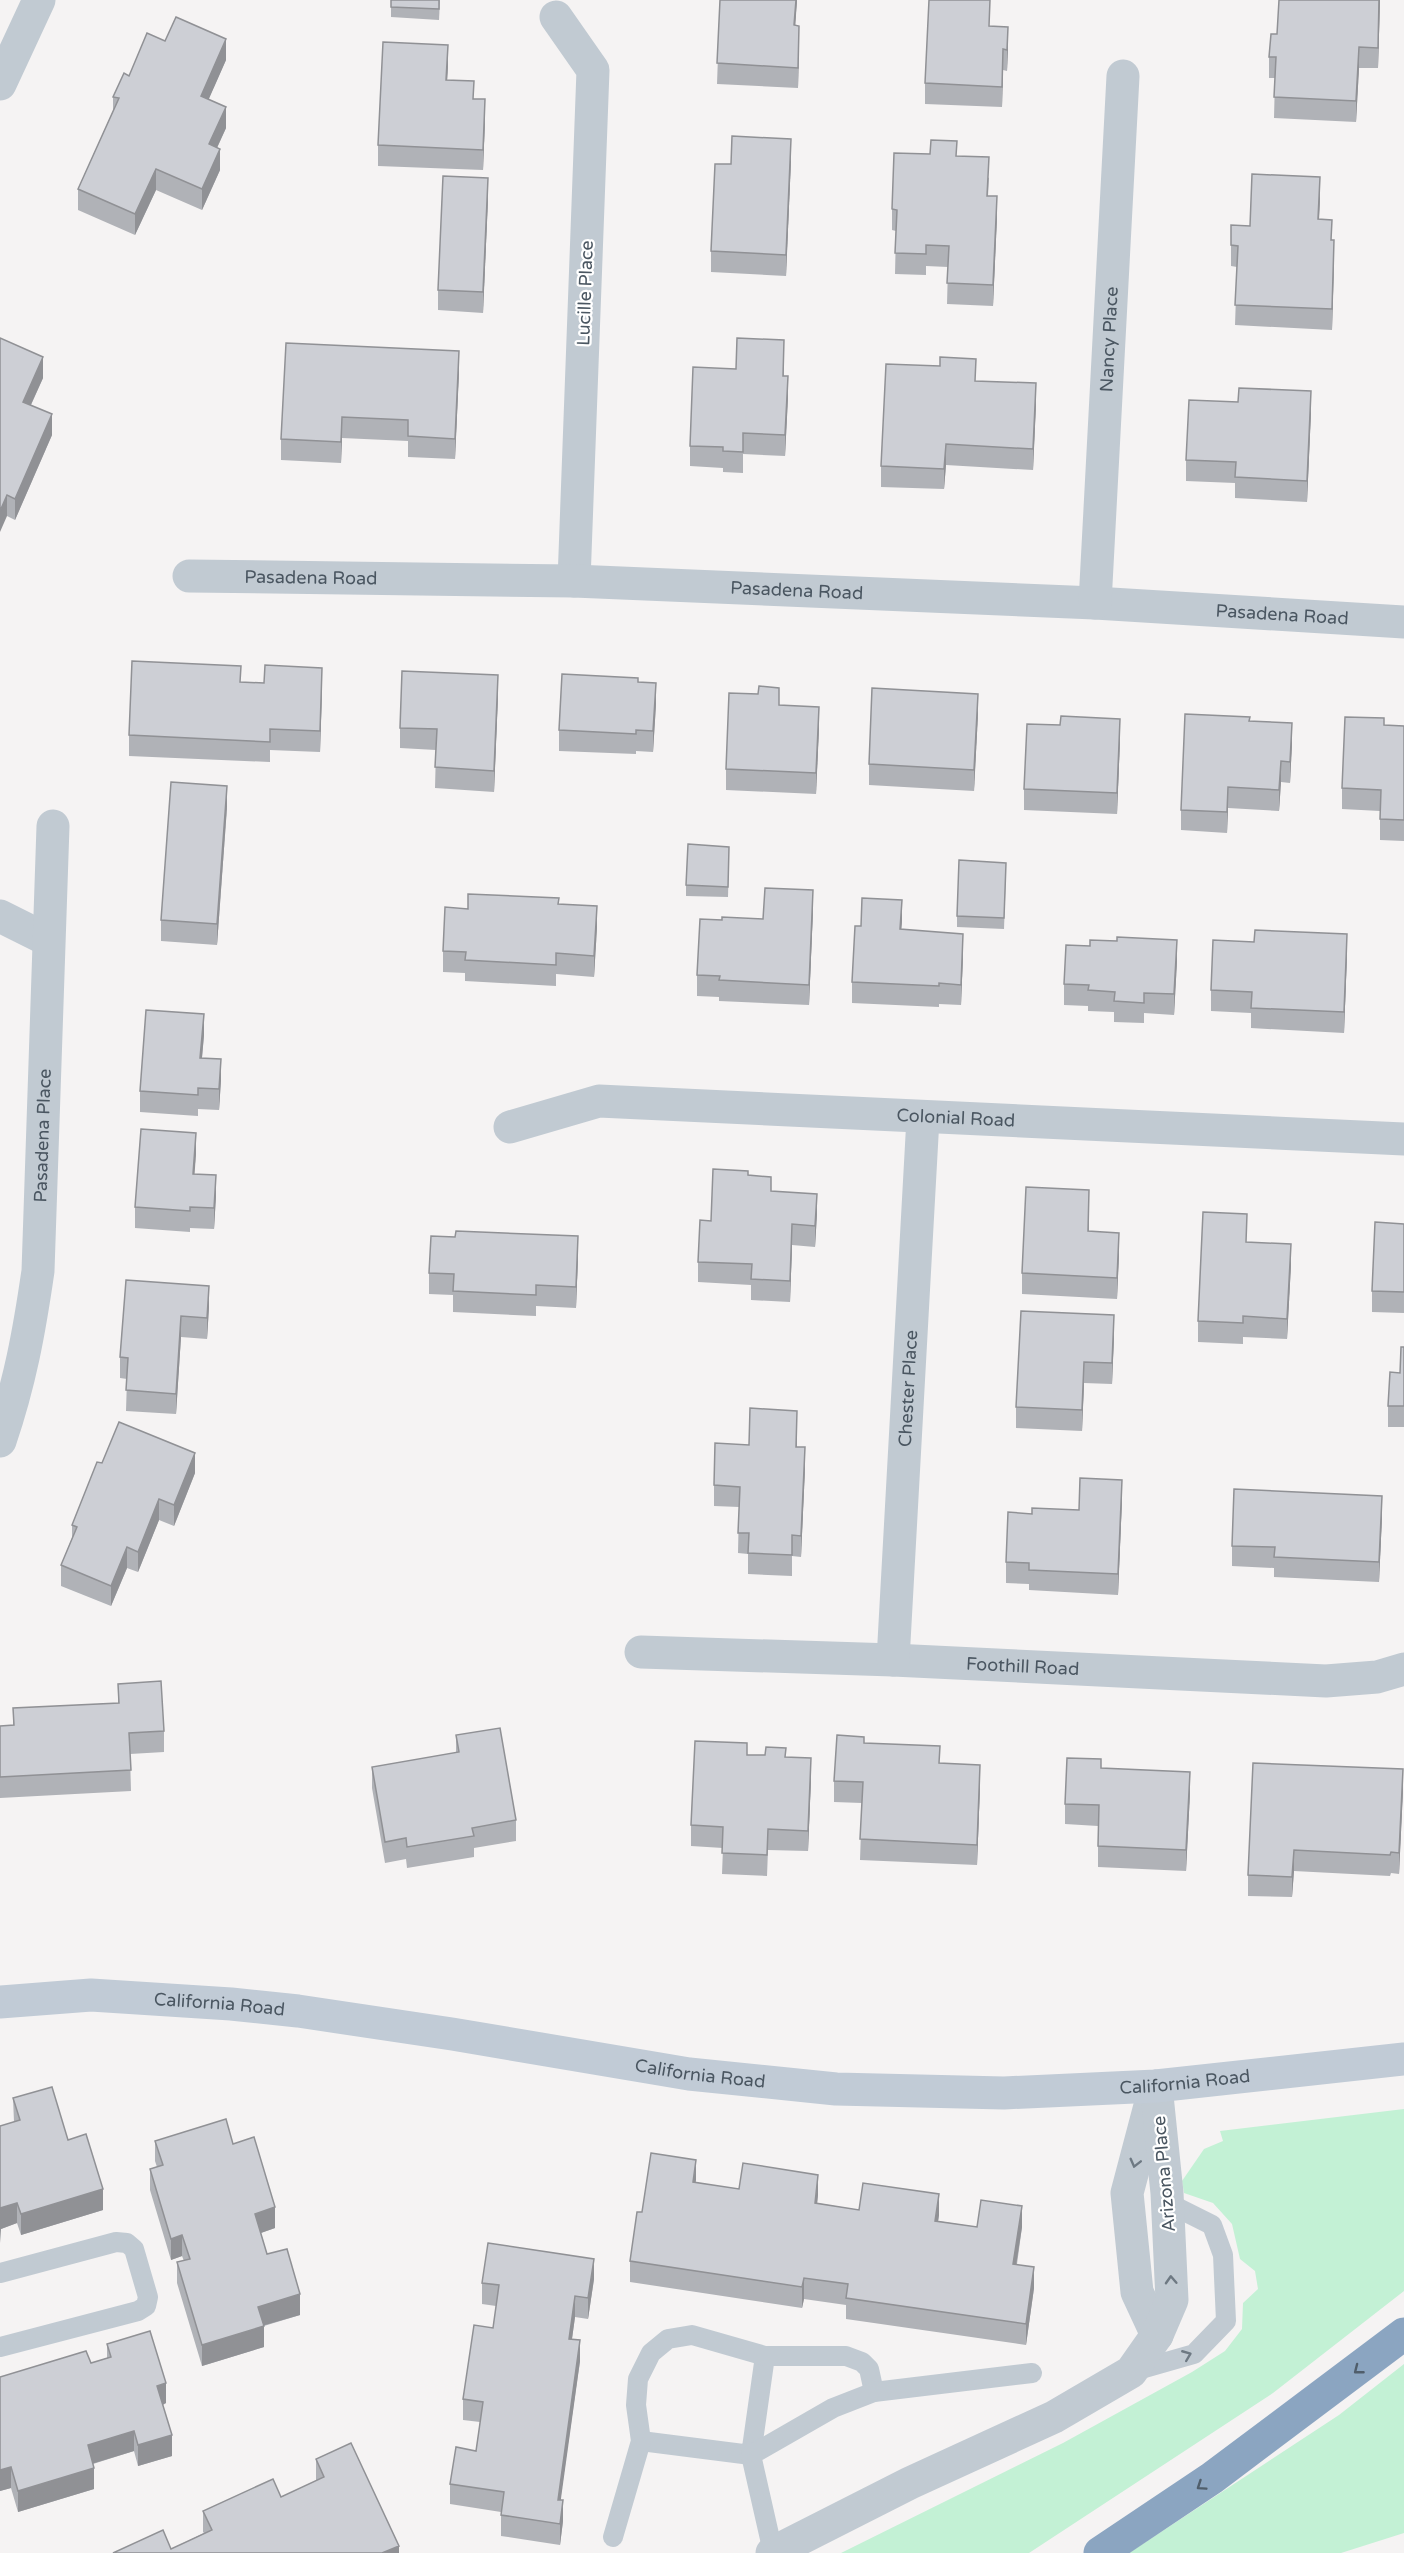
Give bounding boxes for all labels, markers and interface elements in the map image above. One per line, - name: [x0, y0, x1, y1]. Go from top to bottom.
- street label: Lucille Place: [572, 240, 598, 346]
- street label: Nancy Place: [1095, 286, 1123, 393]
- street label: Pasadena Road: [244, 566, 378, 589]
- street label: Pasadena Road: [730, 577, 864, 604]
- street label: Pasadena Road: [1215, 599, 1349, 630]
- street label: Pasadena Place: [29, 1068, 56, 1203]
- street label: Colonial Road: [896, 1104, 1016, 1132]
- street label: Chester Place: [894, 1329, 922, 1448]
- street label: Foothill Road: [966, 1653, 1080, 1680]
- street label: California Road: [153, 1988, 286, 2021]
- street label: California Road: [633, 2054, 766, 2093]
- street label: California Road: [1119, 2065, 1251, 2099]
- street label: Arizona Place: [1148, 2115, 1180, 2233]
- one-way arrow: [1130, 2157, 1142, 2168]
- one-way arrow: [1165, 2275, 1178, 2284]
- one-way arrow: [1180, 2350, 1191, 2362]
- one-way arrow: [1353, 2362, 1364, 2373]
- one-way arrow: [1197, 2478, 1207, 2490]

